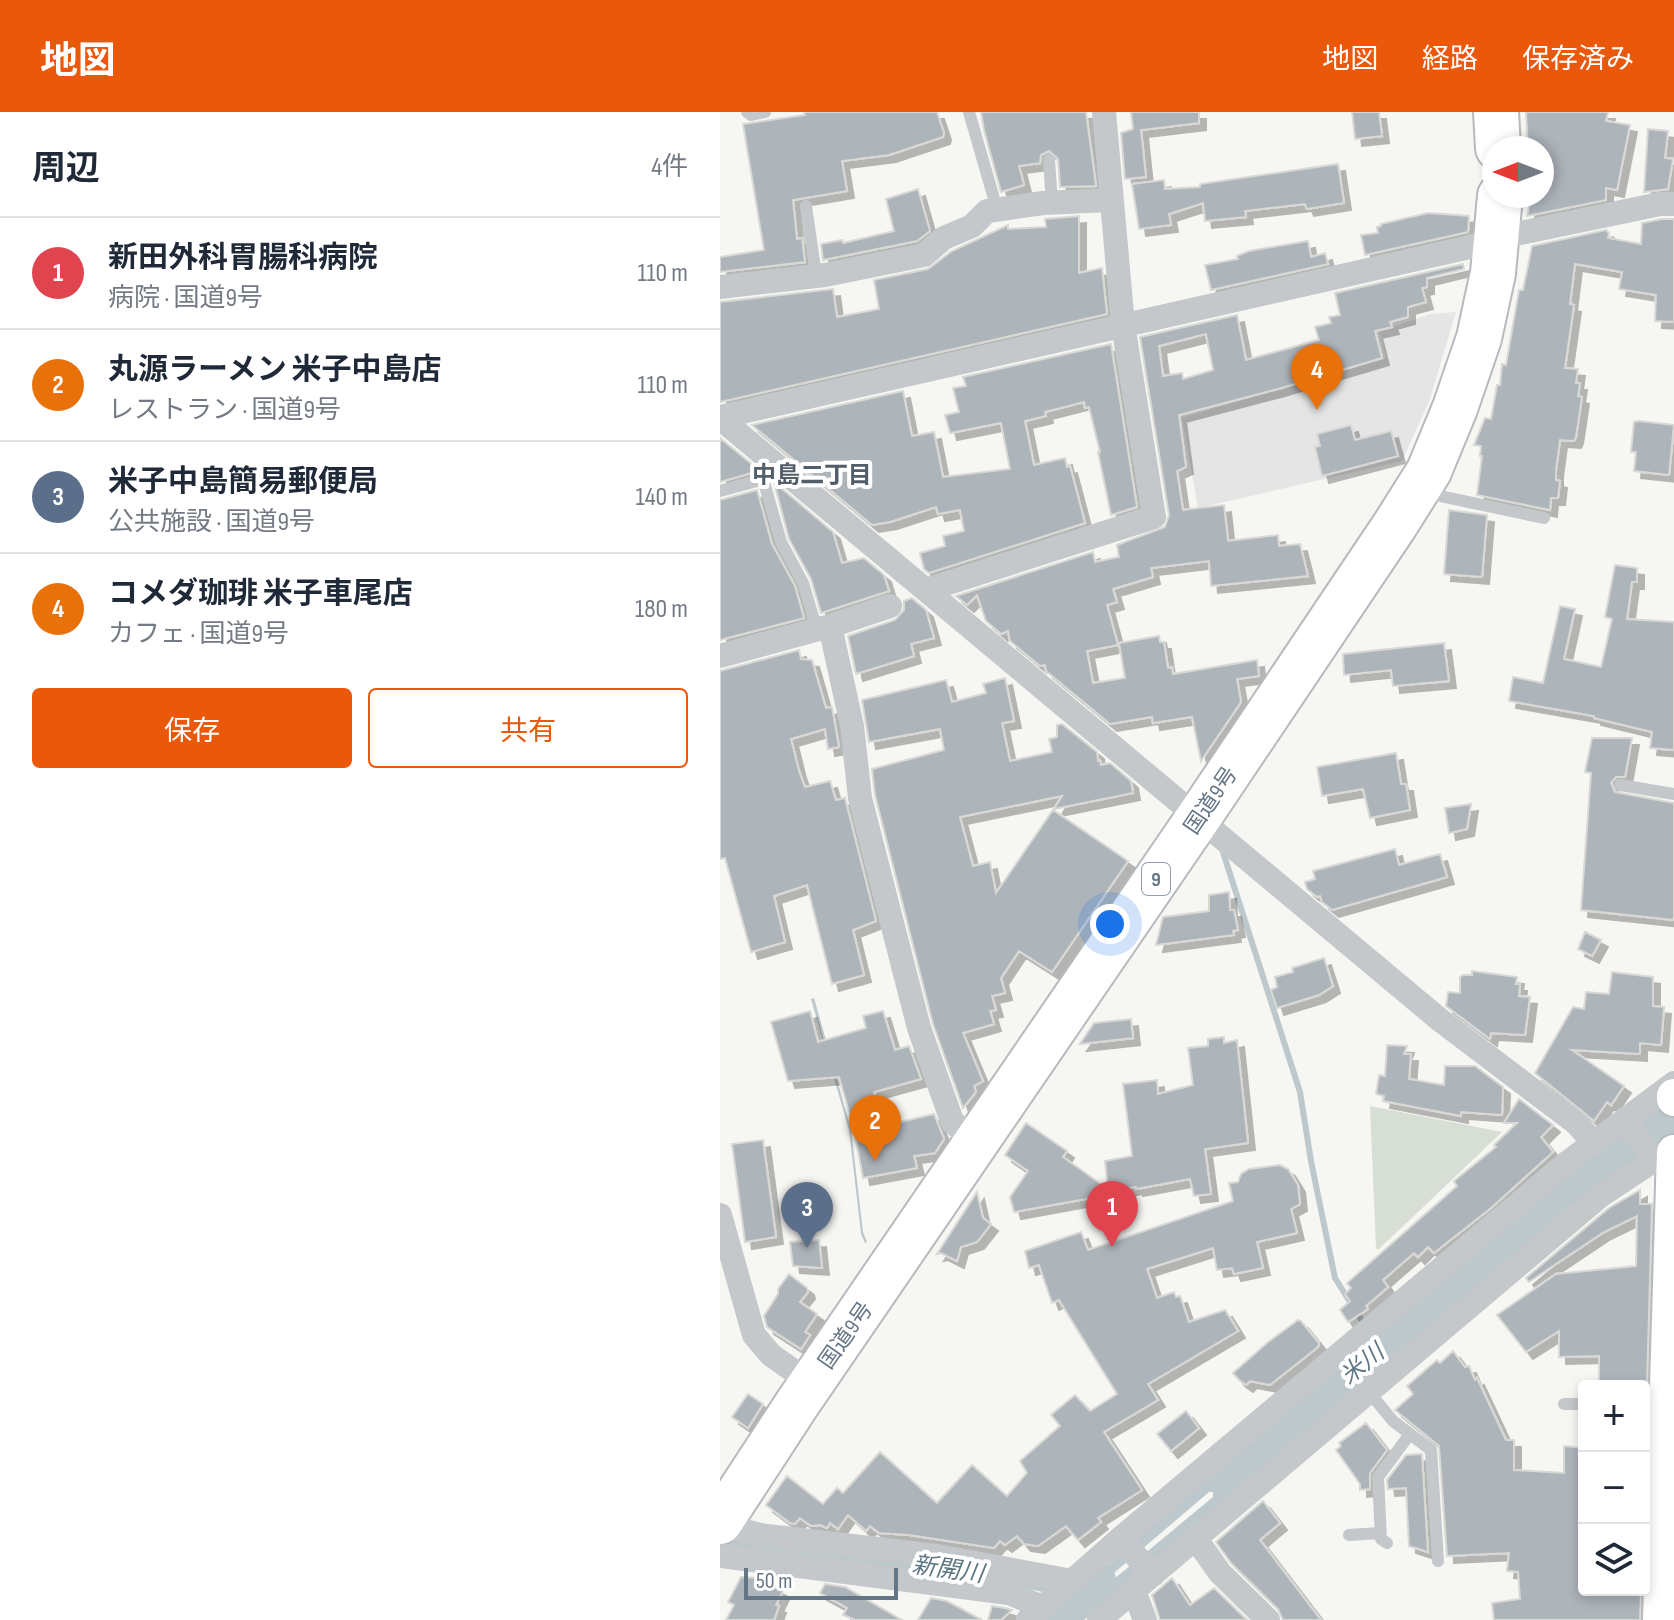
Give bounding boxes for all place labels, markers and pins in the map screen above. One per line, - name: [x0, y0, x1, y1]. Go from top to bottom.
- pin: 4: [1291, 344, 1343, 410]
- pin: 2: [849, 1095, 901, 1161]
- pin: 1: [1086, 1181, 1138, 1247]
- pin: 3: [781, 1182, 833, 1248]

